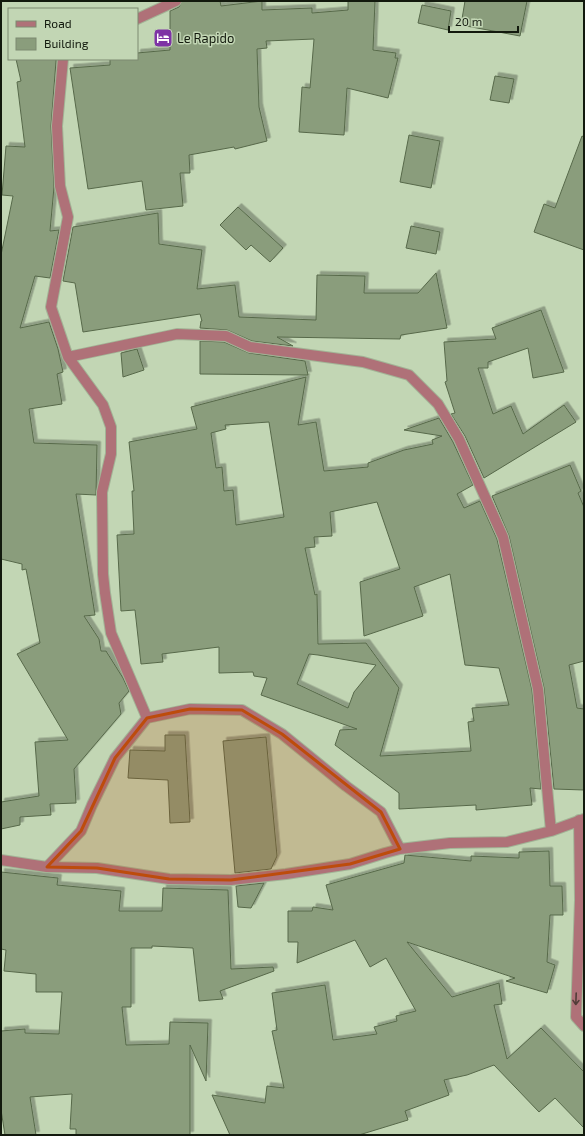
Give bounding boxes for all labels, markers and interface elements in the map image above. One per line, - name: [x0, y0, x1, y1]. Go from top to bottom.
- legend: [8, 8, 138, 60]
- scale bar: [449, 8, 518, 34]
- text: 20 m: [455, 14, 482, 28]
- text: Road: [44, 16, 72, 30]
- hotel icon: Le Rapido: [152, 27, 174, 49]
- place label: Le Rapido: [177, 30, 234, 46]
- text: Building: [44, 36, 89, 50]
- one-way arrow: [573, 992, 580, 1005]

